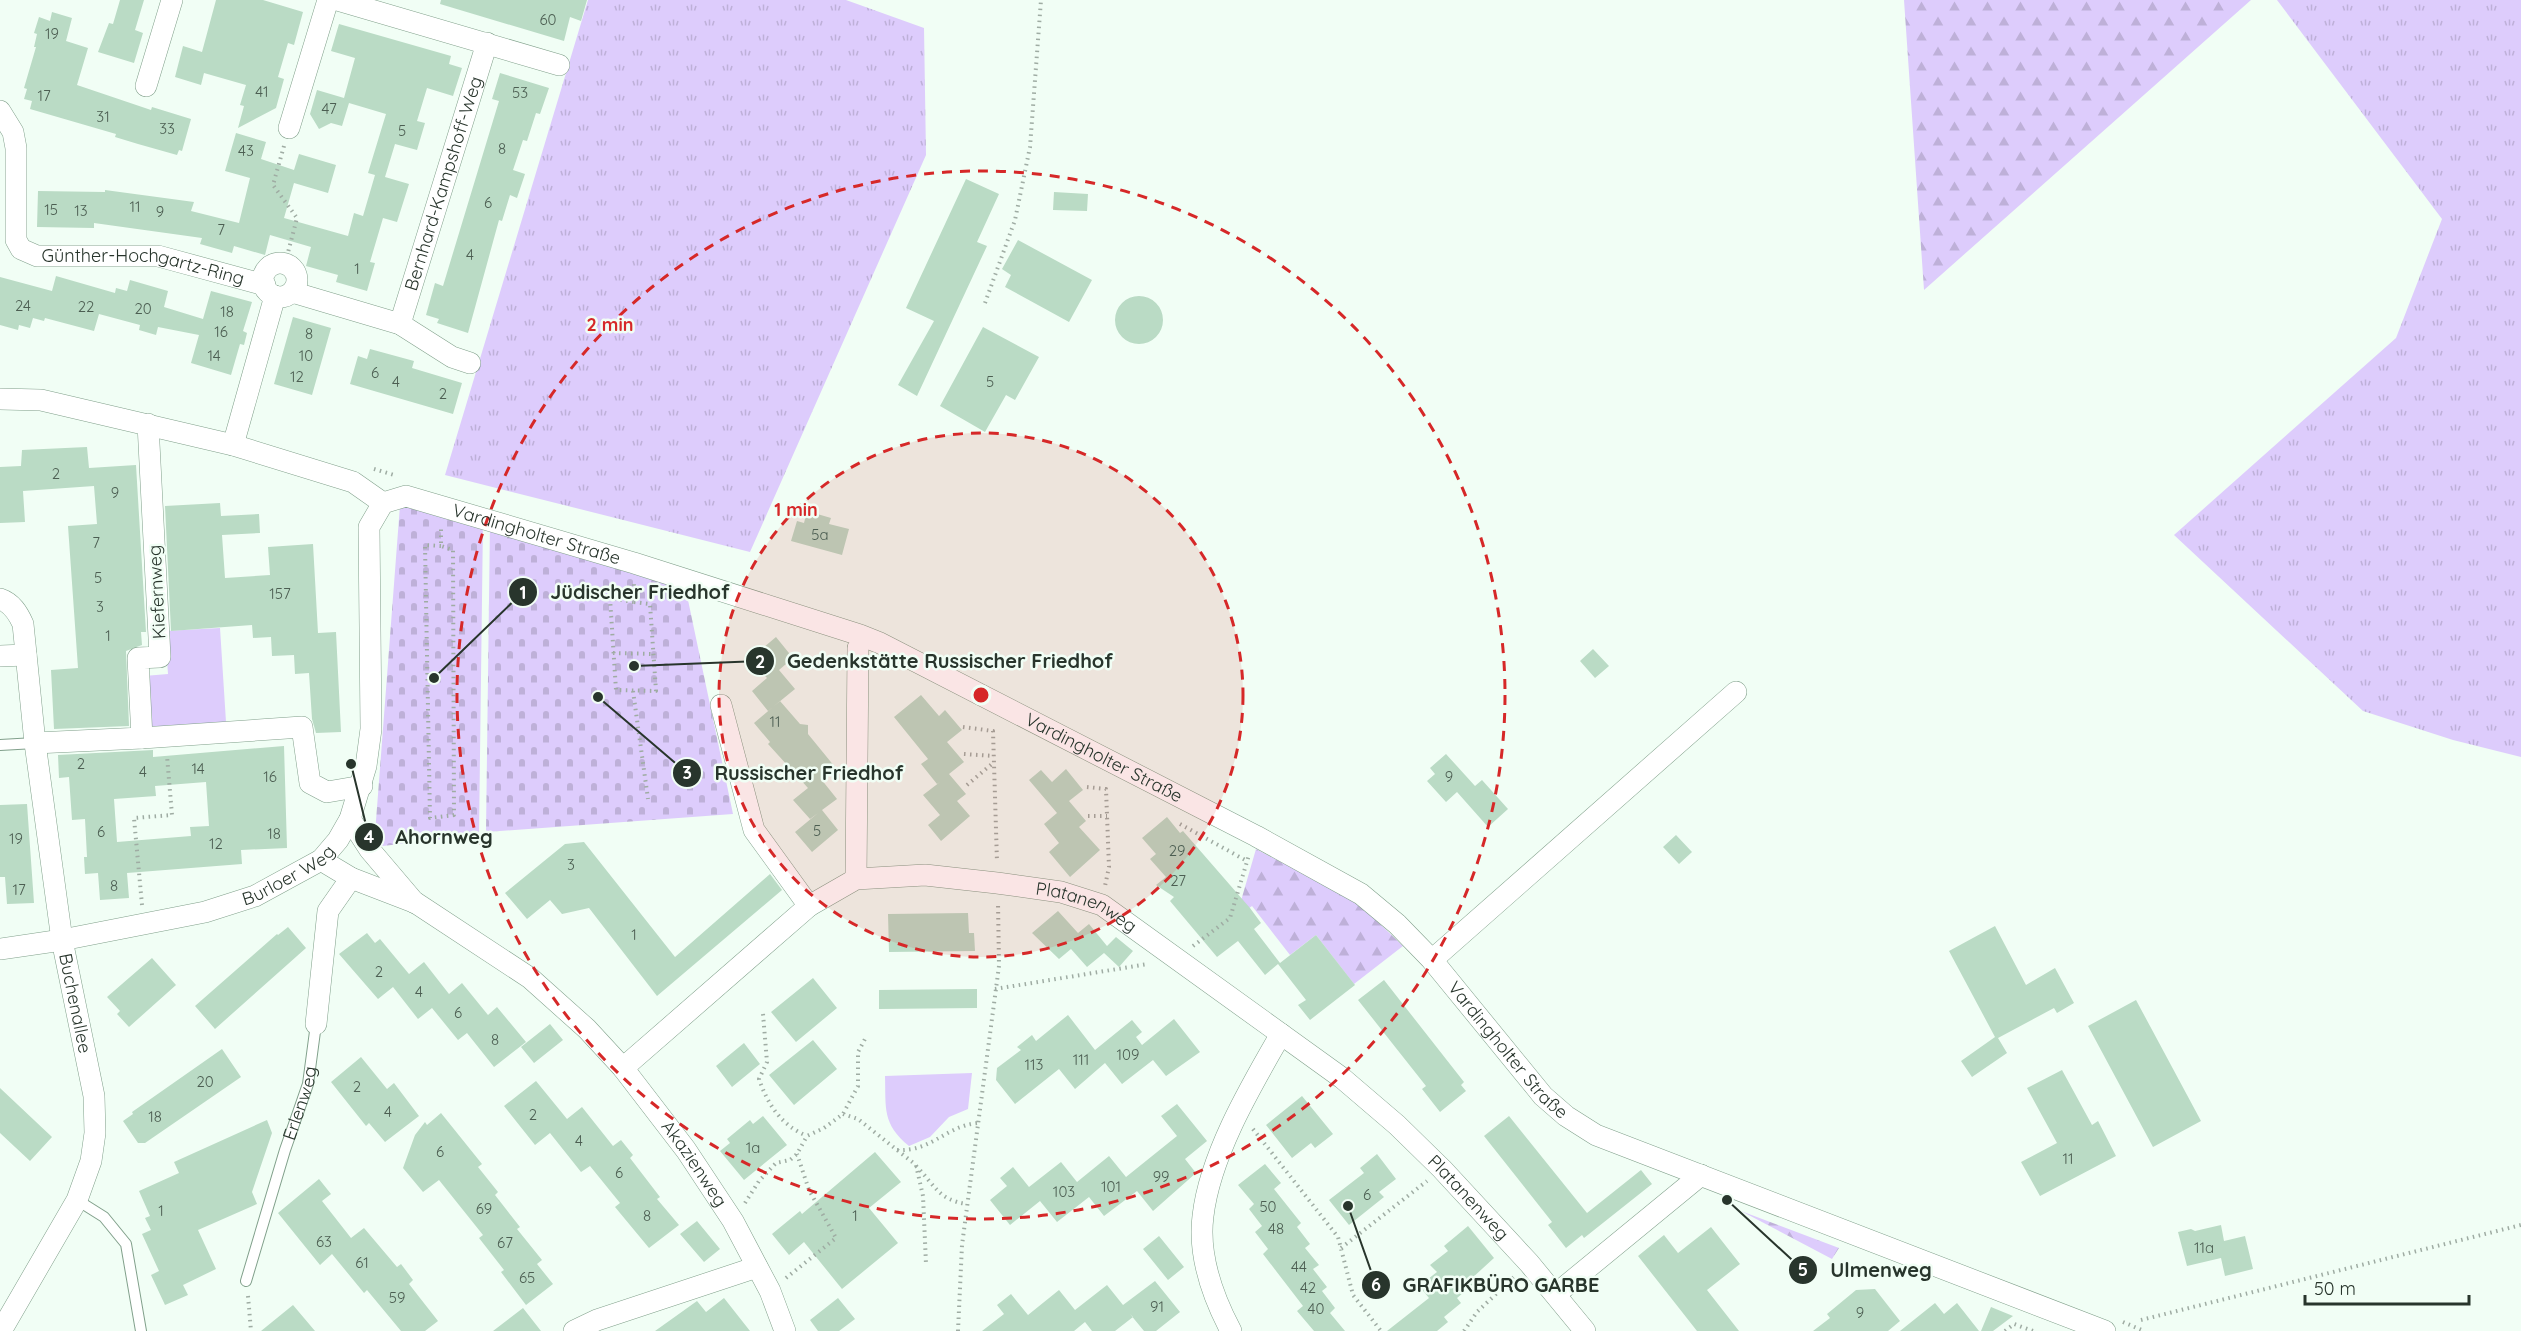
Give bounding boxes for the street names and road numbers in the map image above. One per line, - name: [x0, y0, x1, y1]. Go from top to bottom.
- street label: Bernhard-Kampshoff-Weg: [399, 73, 487, 293]
- street label: Günther-Hochgartz-Ring: [42, 244, 247, 290]
- street label: Vardingholter Straße: [450, 498, 623, 569]
- street label: Kiefernweg: [143, 544, 170, 640]
- street label: Vardingholter Straße: [1021, 708, 1187, 807]
- street label: Burloer Weg: [239, 840, 340, 910]
- street label: Platanenweg: [1034, 877, 1142, 937]
- street label: Buchenallee: [54, 951, 97, 1055]
- street label: Vardingholter Straße: [1443, 976, 1573, 1124]
- street label: Erlenweg: [277, 1065, 321, 1143]
- street label: Akazienweg: [657, 1116, 732, 1211]
- street label: Platanenweg: [1423, 1150, 1514, 1245]

